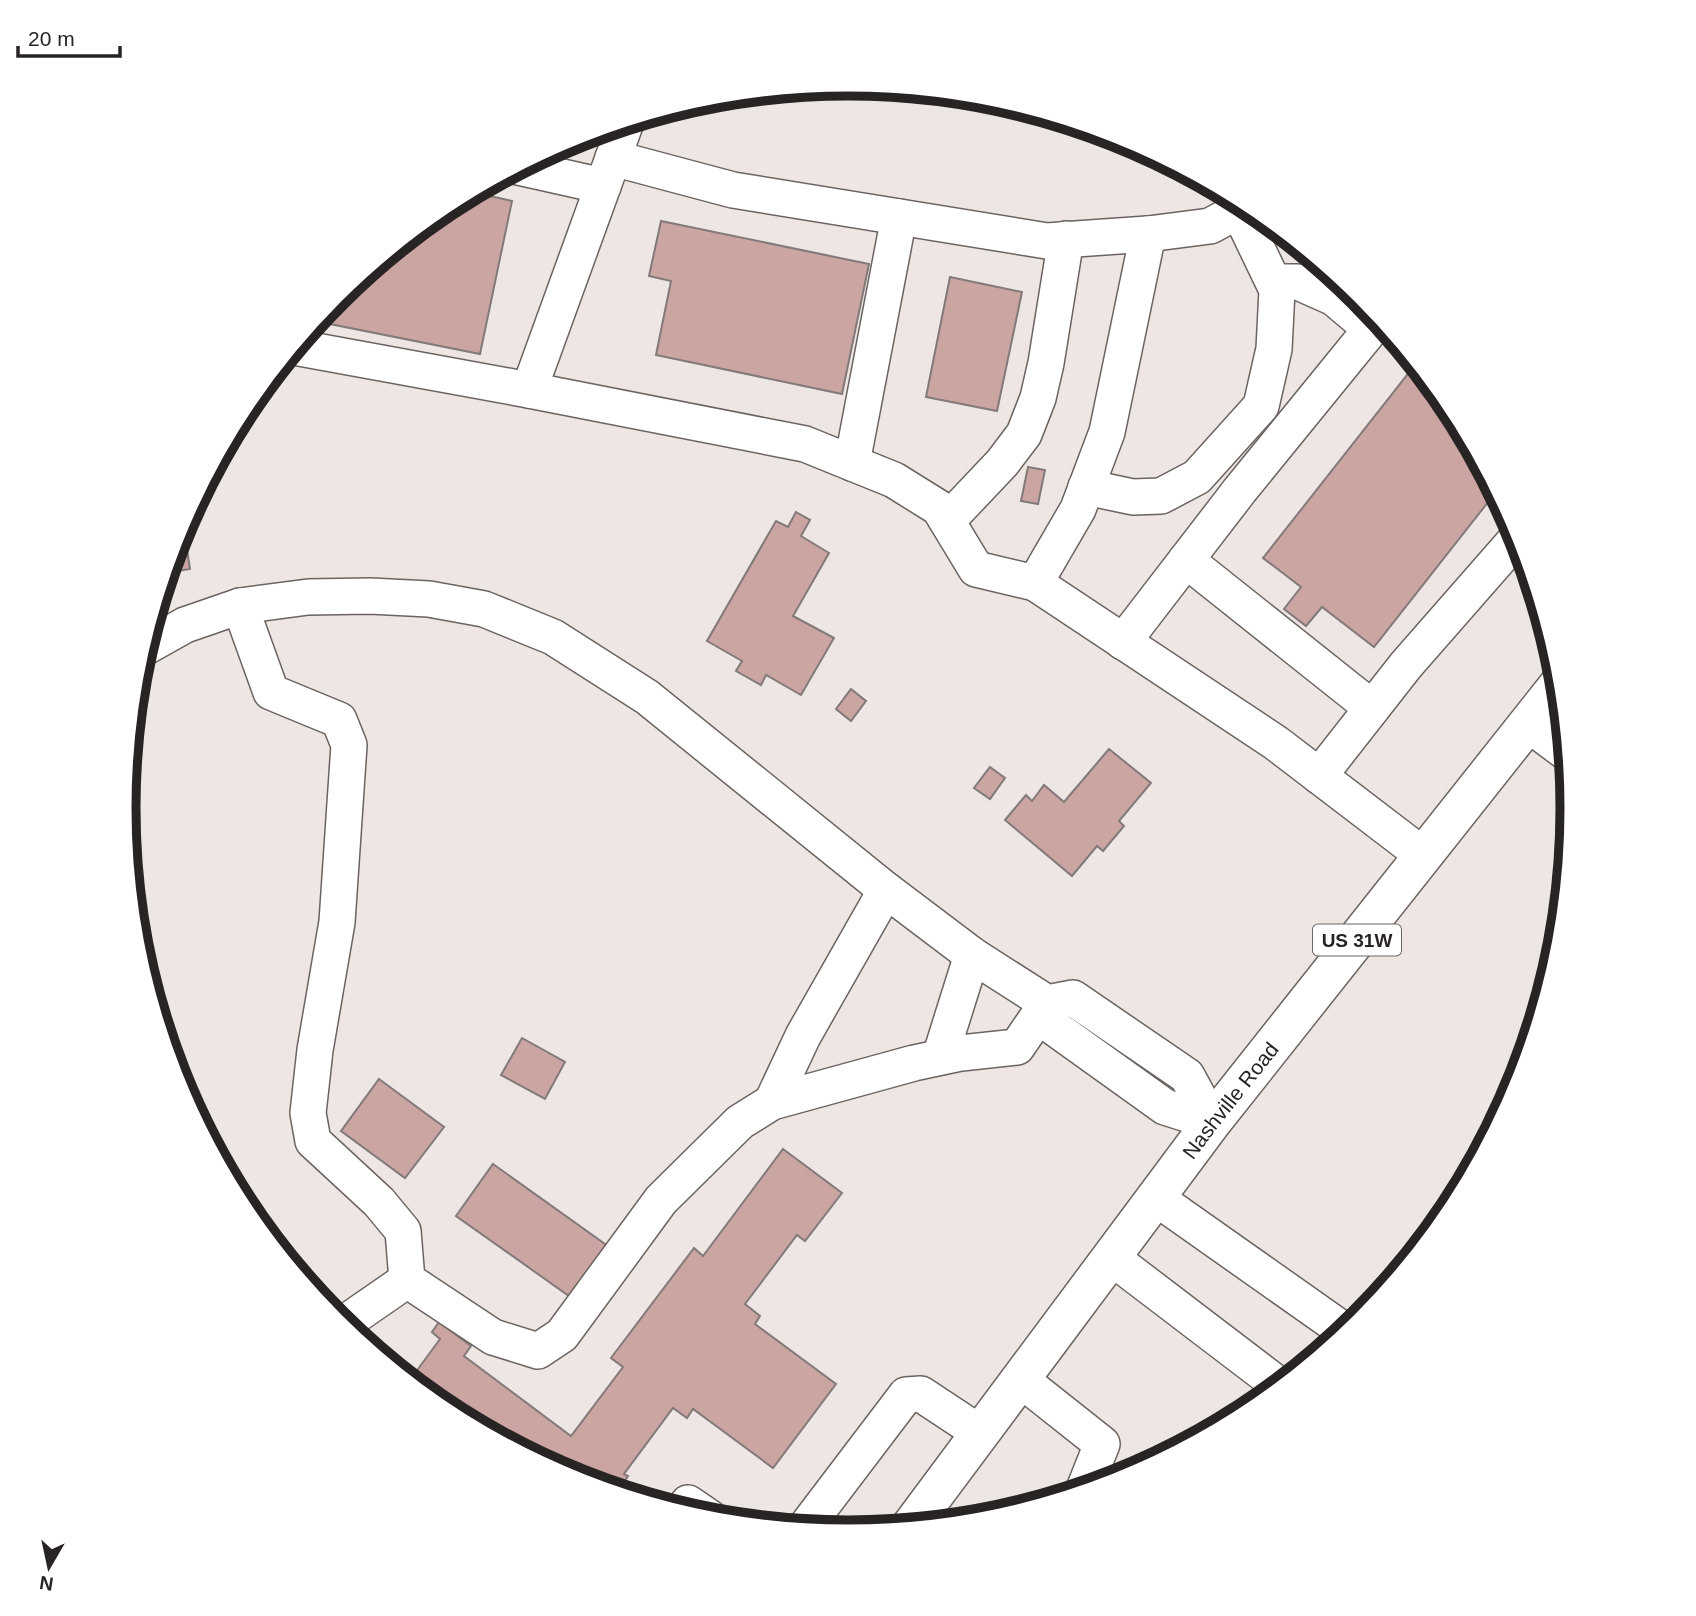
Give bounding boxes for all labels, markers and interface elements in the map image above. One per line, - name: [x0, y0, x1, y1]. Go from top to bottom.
- scale bar: [18, 14, 119, 58]
- text: 20 m: [28, 27, 75, 50]
- road number: US 31W: [1313, 924, 1401, 956]
- street label: Nashville Road: [1177, 1037, 1282, 1163]
- north arrow: [14, 1532, 84, 1602]
- text: N: [38, 1572, 55, 1595]

